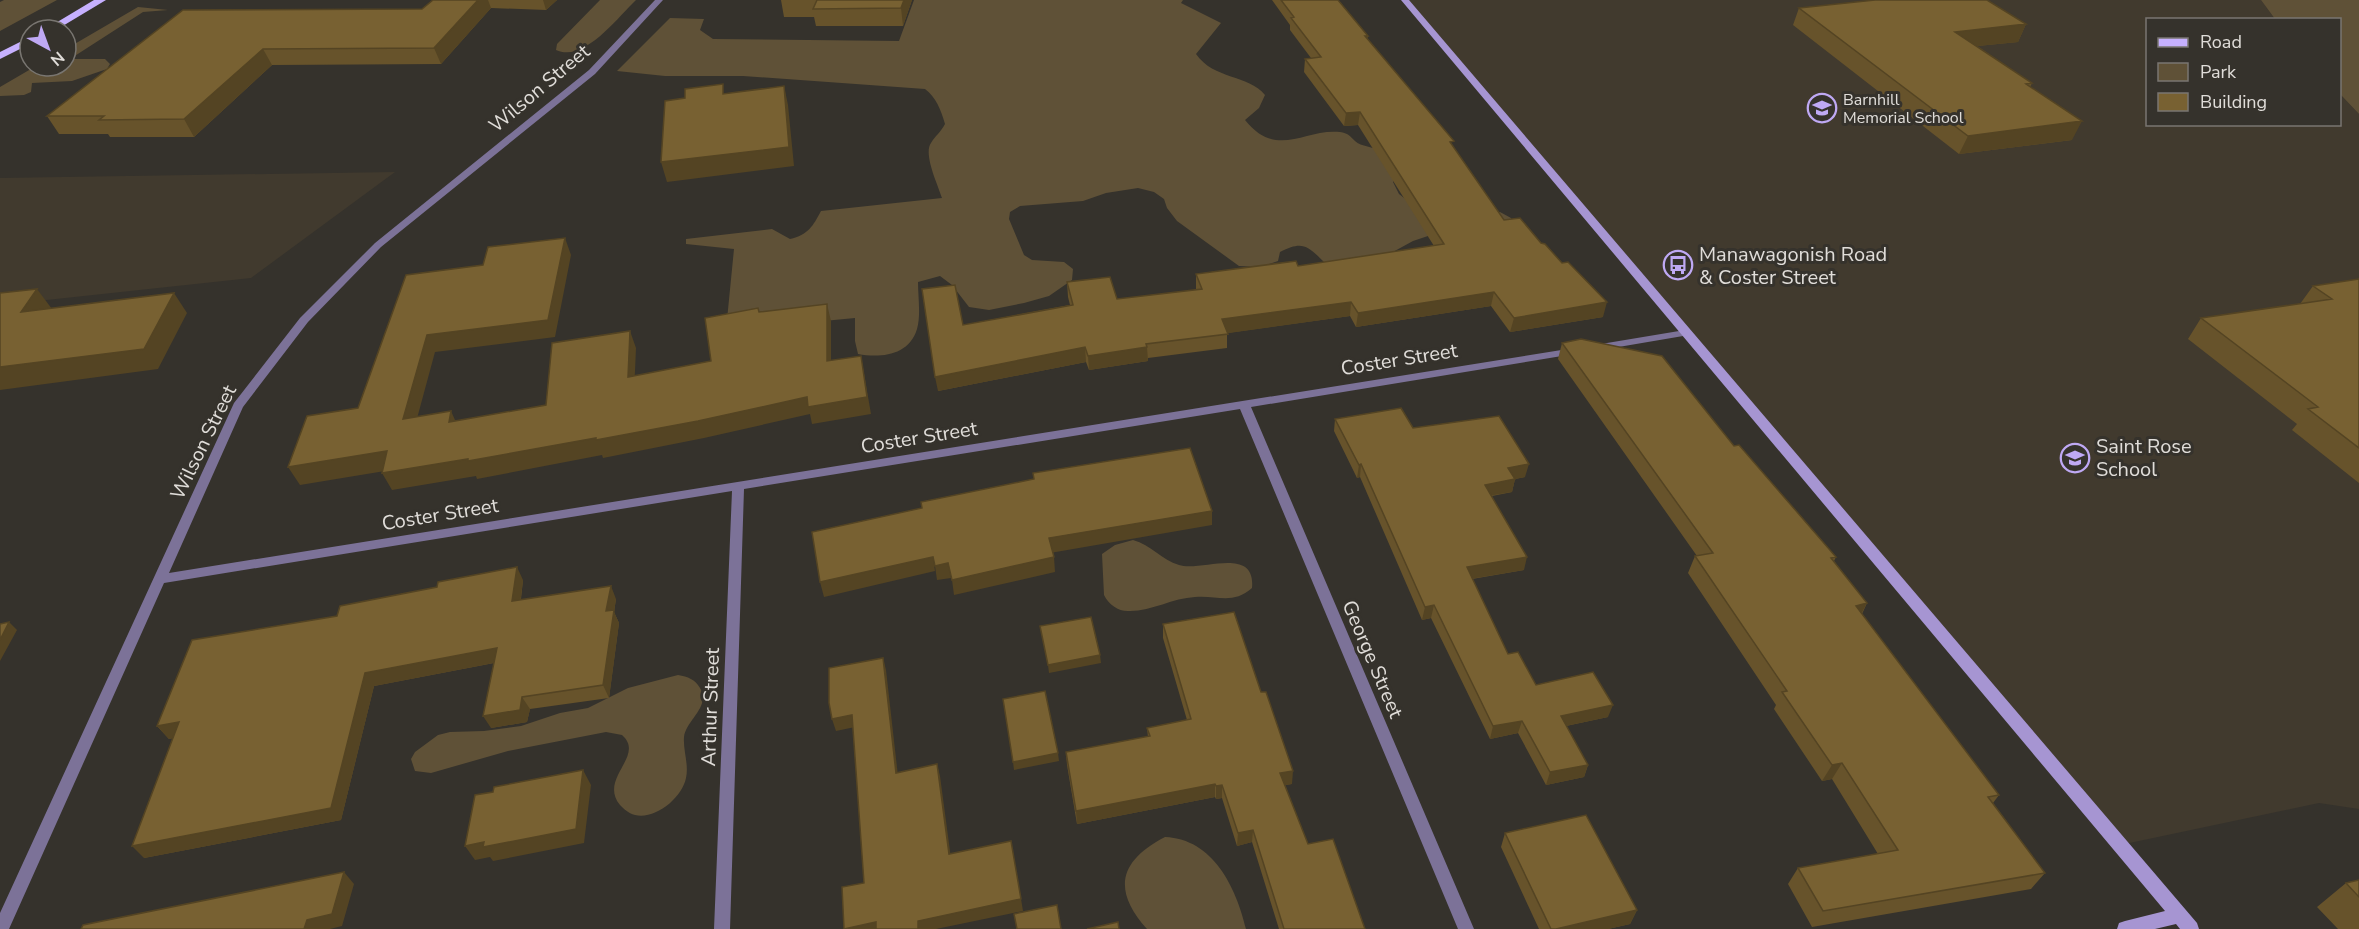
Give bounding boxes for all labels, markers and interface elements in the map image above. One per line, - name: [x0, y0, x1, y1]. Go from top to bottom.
- north arrow: [18, 18, 78, 78]
- legend: [2146, 18, 2341, 126]
- text: Road: [2200, 30, 2242, 54]
- street label: Wilson Street: [483, 37, 596, 139]
- text: N: [45, 46, 69, 71]
- text: Park: [2200, 60, 2237, 84]
- place label: Barnhill Memorial School: [1843, 89, 1964, 129]
- text: Building: [2200, 90, 2267, 114]
- school or university icon: Barnhill Memorial School: [1806, 92, 1838, 124]
- place label: Manawagonish Road & Coster Street: [1699, 241, 1887, 291]
- bus stop icon: Manawagonish Road & Coster Street: [1662, 249, 1694, 281]
- street label: Coster Street: [1339, 337, 1460, 382]
- street label: Wilson Street: [164, 380, 243, 504]
- street label: Coster Street: [859, 415, 980, 460]
- place label: Saint Rose School: [2096, 433, 2192, 483]
- school or university icon: Saint Rose School: [2059, 442, 2091, 474]
- street label: Coster Street: [380, 492, 501, 537]
- street label: George Street: [1336, 596, 1410, 723]
- street label: Arthur Street: [695, 646, 726, 767]

